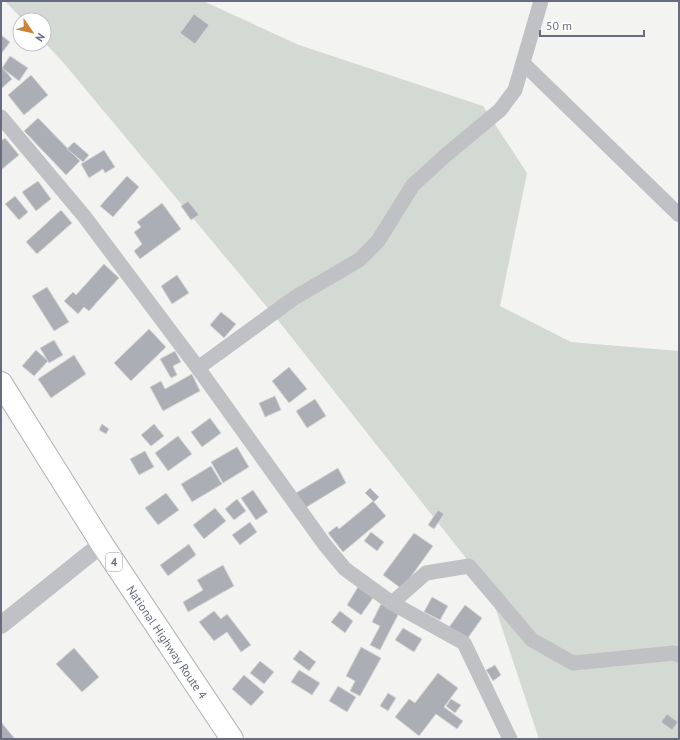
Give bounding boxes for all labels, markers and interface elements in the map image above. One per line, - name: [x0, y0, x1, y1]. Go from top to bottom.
- north arrow: [12, 12, 52, 52]
- scale bar: [540, 12, 644, 38]
- text: 50 m: [546, 18, 572, 33]
- text: N: [32, 31, 48, 45]
- road number: 4: [106, 553, 122, 571]
- street label: National Highway Route 4: [123, 582, 211, 702]

